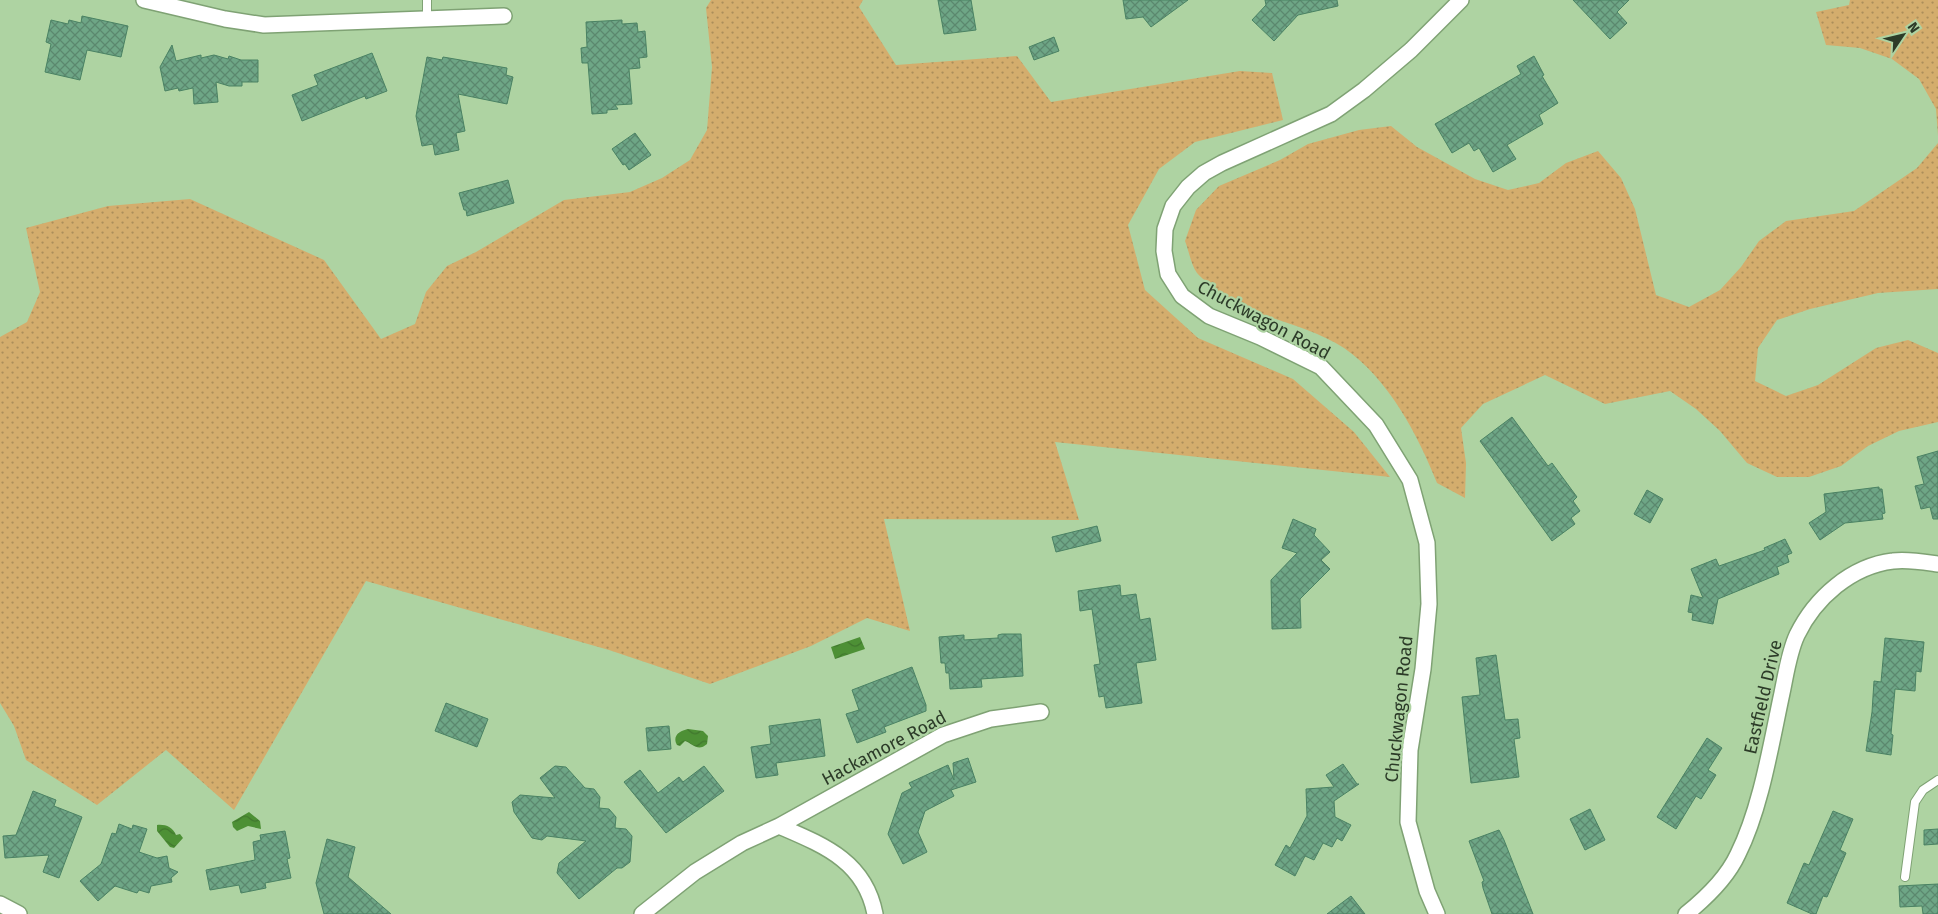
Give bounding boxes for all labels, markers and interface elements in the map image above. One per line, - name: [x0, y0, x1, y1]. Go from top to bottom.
- north arrow: [1878, 10, 1928, 60]
- text: N: [1904, 19, 1923, 37]
- street label: Chuckwagon Road: [1194, 276, 1334, 364]
- street label: Chuckwagon Road: [1380, 635, 1418, 783]
- street label: Eastfield Drive: [1739, 638, 1787, 756]
- street label: Hackamore Road: [818, 706, 950, 790]

